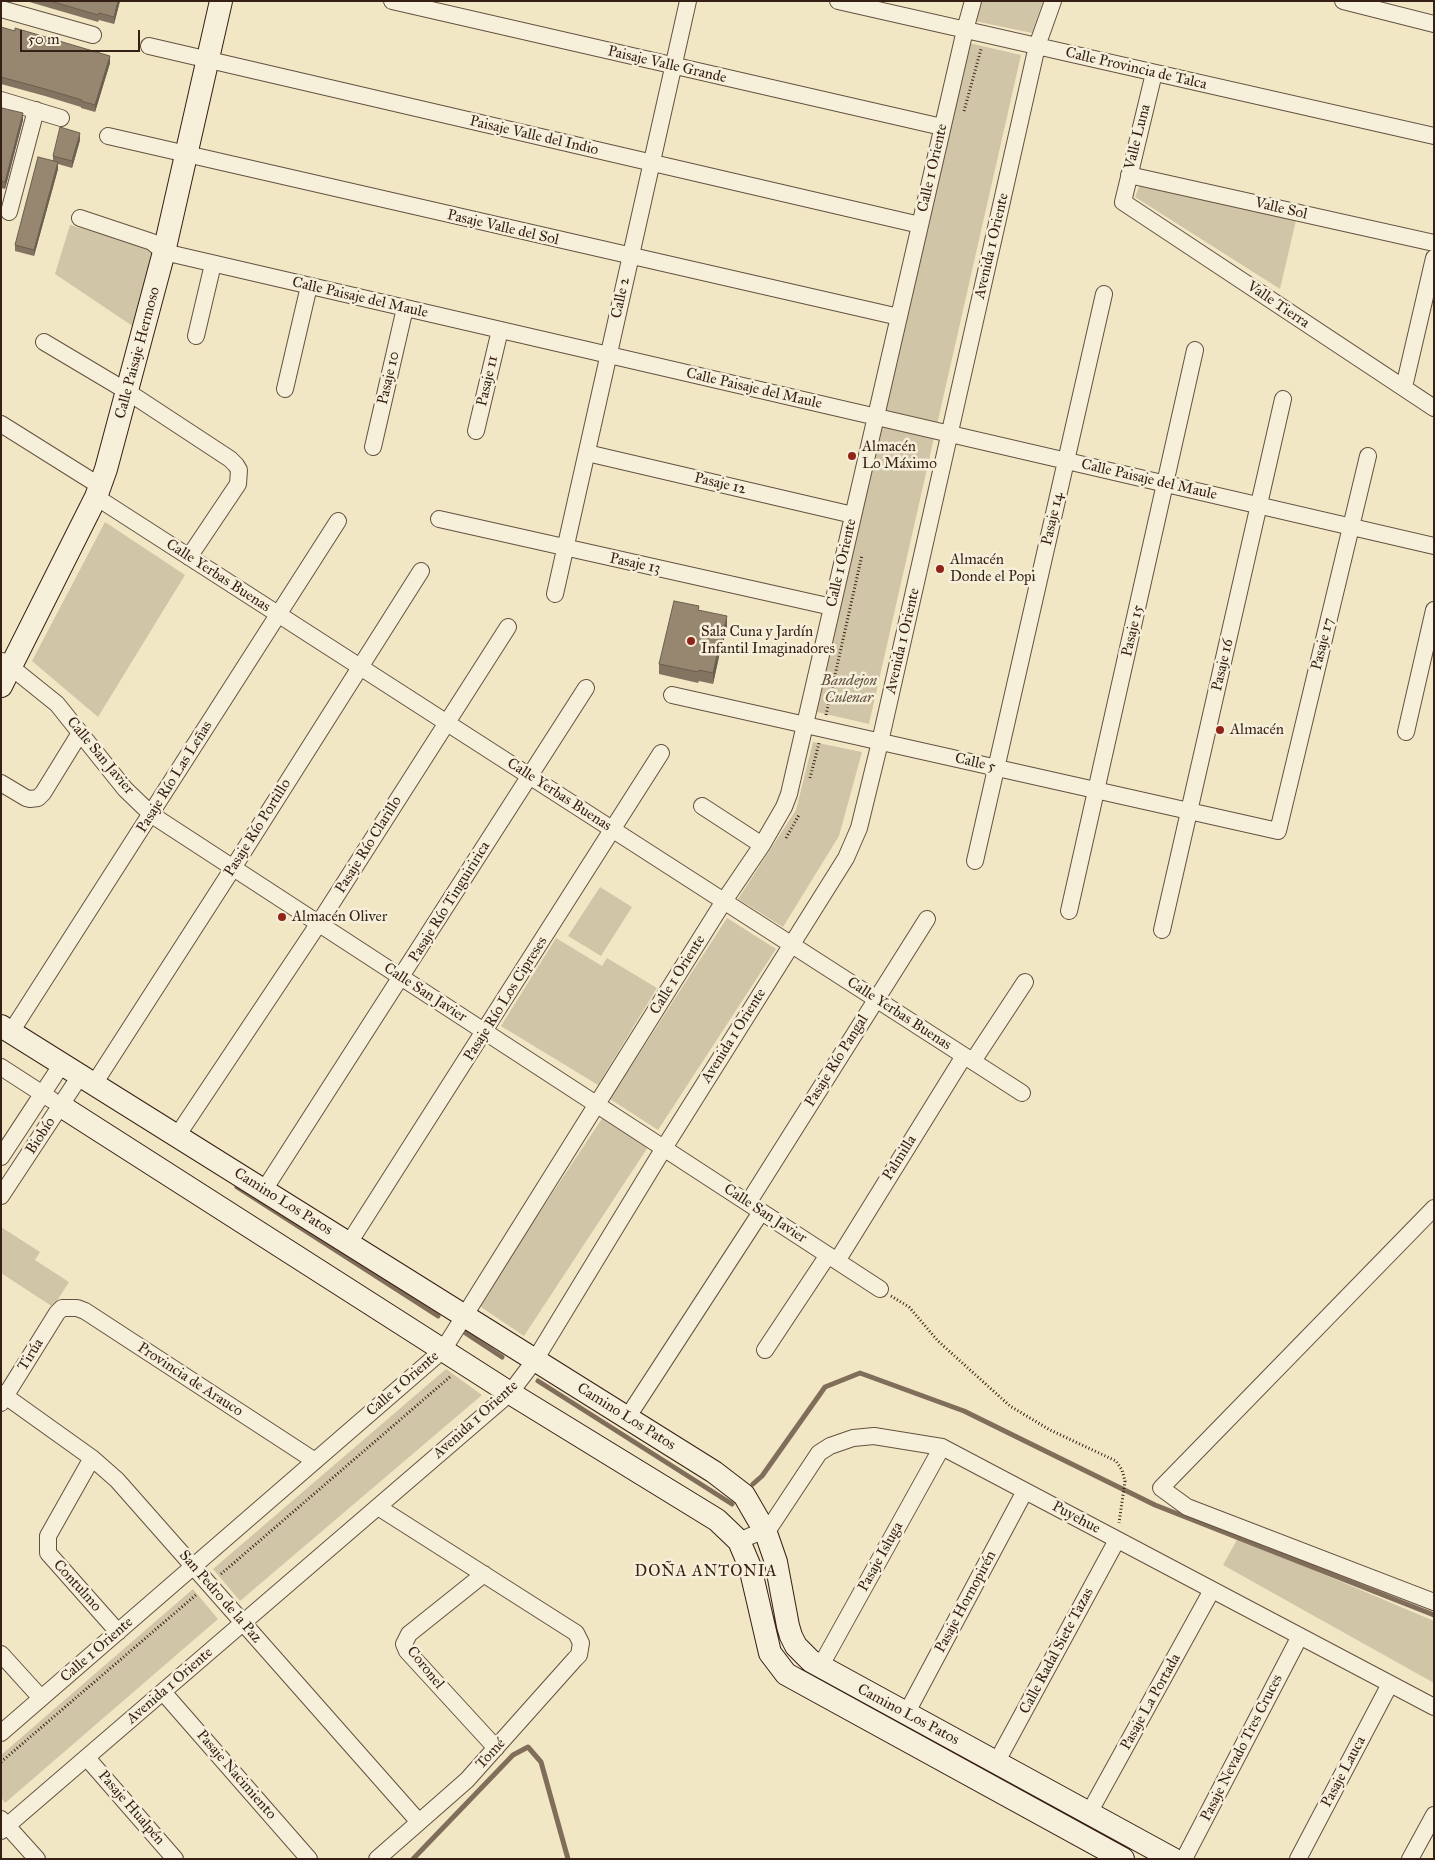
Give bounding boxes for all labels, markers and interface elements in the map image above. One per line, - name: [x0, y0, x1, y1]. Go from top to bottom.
- scale bar: [22, 20, 142, 52]
- text: 50 m: [28, 30, 60, 48]
- street label: Paisaje Valle Grande: [606, 43, 728, 87]
- street label: Calle Provincia de Talca: [1064, 44, 1208, 94]
- street label: Valle Luna: [1121, 102, 1155, 172]
- street label: Paisaje Valle del Indio: [468, 112, 600, 160]
- street label: Calle 1 Oriente: [914, 122, 952, 214]
- street label: Avenida 1 Oriente: [971, 191, 1013, 301]
- street label: Valle Sol: [1253, 194, 1309, 224]
- street label: Pasaje Valle del Sol: [445, 206, 561, 250]
- street label: Calle Paisaje del Maule: [290, 274, 430, 322]
- street label: Calle 2: [608, 276, 634, 320]
- street label: Valle Tierra: [1243, 278, 1313, 332]
- street label: Calle Paisaje Hermoso: [112, 285, 164, 421]
- street label: Pasaje 10: [374, 350, 404, 406]
- street label: Pasaje 11: [473, 354, 503, 408]
- street label: Calle Paisaje del Maule: [684, 365, 824, 413]
- place label: Almacén Lo Máximo: [862, 438, 937, 473]
- marker: Almacén Lo Máximo: [846, 450, 858, 462]
- street label: Calle Paisaje del Maule: [1079, 456, 1219, 504]
- street label: Pasaje 12: [692, 469, 748, 499]
- street label: Pasaje 14: [1038, 491, 1068, 547]
- street label: Calle 1 Oriente: [823, 517, 861, 609]
- street label: Calle Yerbas Buenas: [162, 536, 274, 616]
- street label: Pasaje 13: [608, 550, 662, 578]
- place label: Almacén Donde el Popi: [950, 551, 1036, 586]
- marker: Almacén Donde el Popi: [934, 563, 946, 575]
- street label: Avenida 1 Oriente: [882, 586, 924, 696]
- street label: Pasaje 15: [1118, 603, 1148, 659]
- street label: Pasaje 17: [1308, 616, 1338, 672]
- place label: Sala Cuna y Jardín Infantil Imaginadores: [701, 623, 835, 658]
- marker: Sala Cuna y Jardín Infantil Imaginadores: [685, 635, 697, 647]
- street label: Pasaje 16: [1208, 637, 1238, 693]
- park label: Bandejon Culenar: [821, 672, 877, 707]
- street label: Calle San Javier: [62, 714, 138, 798]
- street label: Pasaje Río Las Leñas: [133, 718, 217, 836]
- place label: Almacén: [1230, 721, 1284, 739]
- marker: Almacén: [1214, 724, 1226, 736]
- street label: Calle 5: [953, 750, 997, 776]
- street label: Calle Yerbas Buenas: [503, 755, 615, 835]
- street label: Pasaje Río Portillo: [221, 776, 295, 880]
- street label: Pasaje Río Clarillo: [332, 793, 406, 897]
- street label: Pasaje Río Tinguiririca: [406, 838, 494, 966]
- place label: Almacén Oliver: [292, 908, 387, 926]
- marker: Almacén Oliver: [276, 911, 288, 923]
- street label: Calle 1 Oriente: [646, 932, 710, 1018]
- street label: Pasaje Río Los Cipreses: [460, 933, 552, 1065]
- street label: Calle San Javier: [380, 959, 470, 1027]
- street label: Calle Yerbas Buenas: [843, 974, 955, 1054]
- street label: Avenida 1 Oriente: [698, 985, 770, 1087]
- street label: Pasaje Río Pangal: [801, 1012, 873, 1110]
- street label: Biobío: [22, 1114, 60, 1158]
- street label: Palmilla: [879, 1132, 921, 1184]
- street label: Camino Los Patos: [230, 1164, 336, 1240]
- street label: Calle San Javier: [720, 1180, 810, 1248]
- street label: Tirúa: [14, 1336, 48, 1374]
- street label: Provincia de Arauco: [134, 1339, 246, 1421]
- street label: Calle 1 Oriente: [363, 1348, 443, 1420]
- street label: Avenida 1 Oriente: [430, 1377, 522, 1463]
- street label: Camino Los Patos: [573, 1379, 679, 1455]
- street label: Puyehue: [1049, 1498, 1103, 1538]
- street label: Pasaje Isluga: [855, 1519, 907, 1595]
- street label: San Pedro de la Paz: [175, 1547, 265, 1647]
- street label: Pasaje Hornopirén: [932, 1548, 1000, 1656]
- street label: Contulmo: [49, 1556, 105, 1616]
- district label: DOÑA ANTONIA: [633, 1562, 779, 1582]
- street label: Calle Radal Siete Tazas: [1016, 1585, 1098, 1717]
- street label: Calle 1 Oriente: [57, 1614, 137, 1686]
- street label: Coronel: [402, 1643, 448, 1693]
- street label: Avenida 1 Oriente: [123, 1644, 217, 1728]
- street label: Pasaje La Portada: [1117, 1651, 1185, 1753]
- street label: Pasaje Nevado Tres Cruces: [1197, 1672, 1287, 1824]
- street label: Camino Los Patos: [854, 1681, 962, 1749]
- street label: Pasaje Nacimiento: [192, 1727, 280, 1823]
- street label: Pasaje Lauca: [1318, 1733, 1370, 1811]
- street label: Tomé: [472, 1735, 510, 1773]
- street label: Pasaje Hualpén: [94, 1767, 168, 1849]

